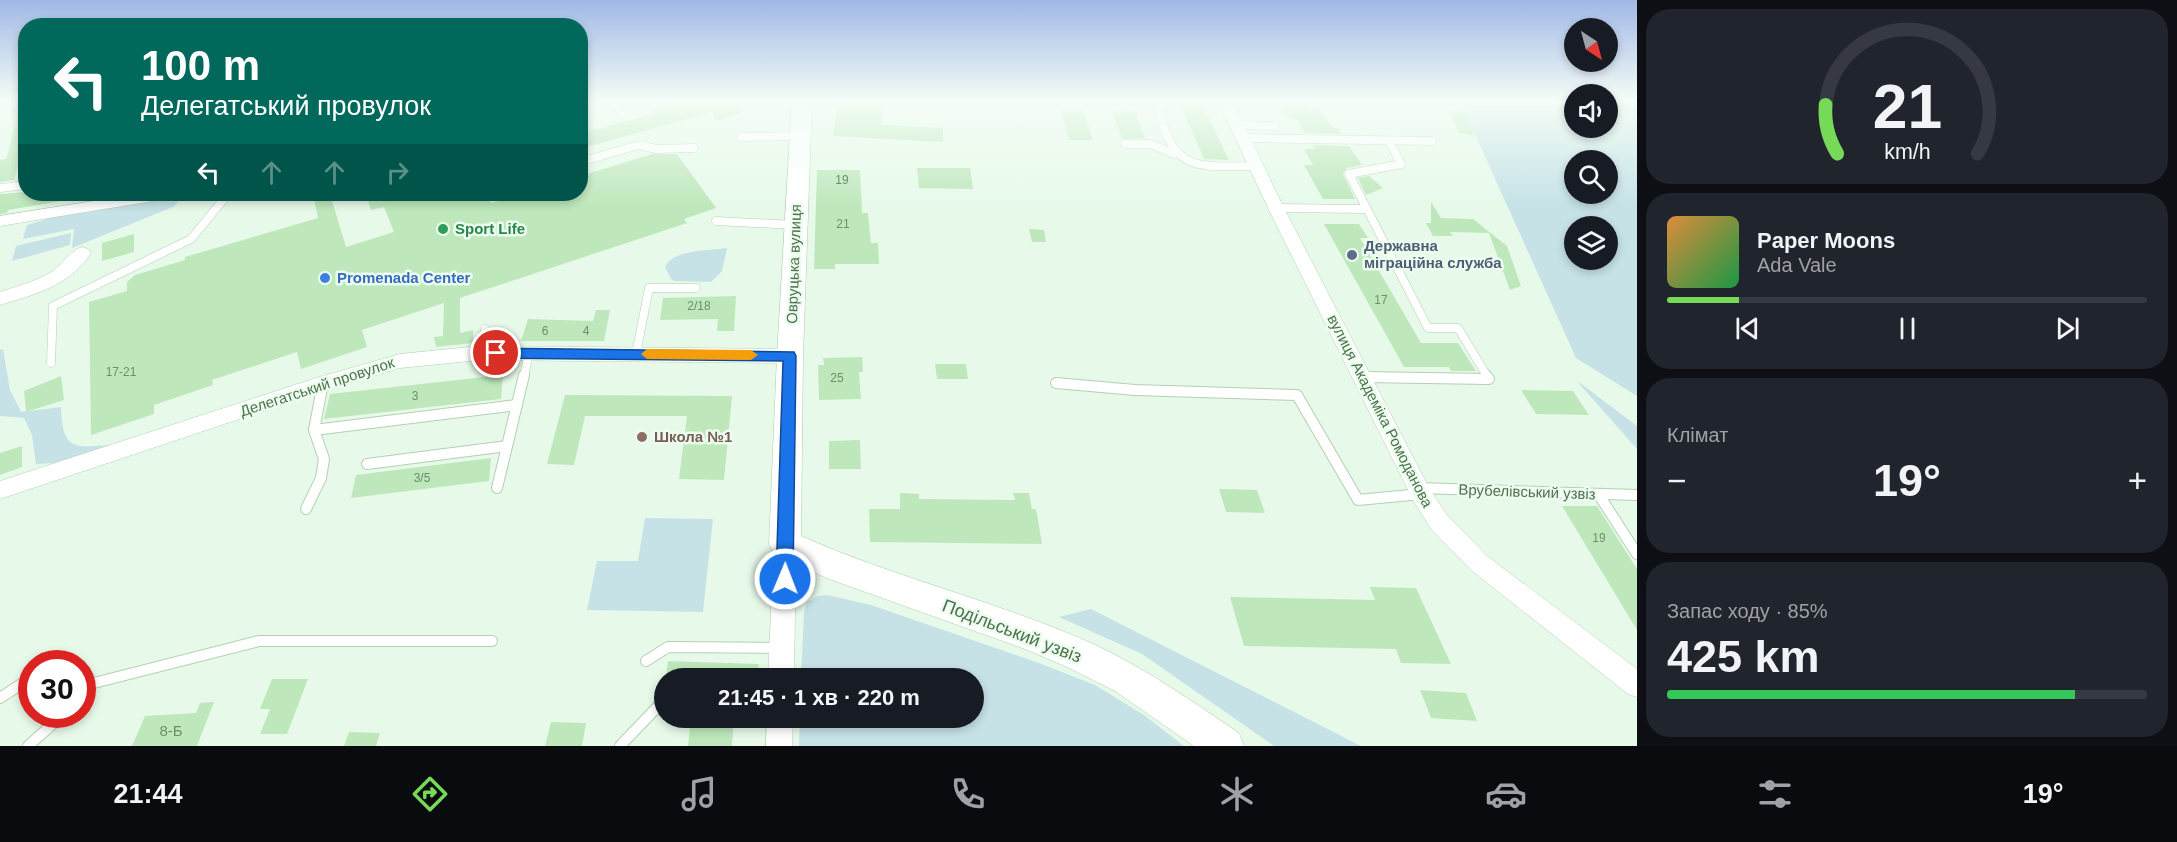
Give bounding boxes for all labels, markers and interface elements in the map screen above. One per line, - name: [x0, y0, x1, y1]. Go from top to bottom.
- north arrow: [1564, 18, 1618, 72]
- map controls: [1564, 18, 1618, 270]
- icon: left: [42, 42, 120, 120]
- text: 100 m: [141, 42, 260, 89]
- text: 21: [1872, 72, 1942, 141]
- button: sound: [1564, 84, 1618, 138]
- text: Делегатський провулок: [141, 91, 431, 121]
- text: km/h: [1884, 140, 1930, 164]
- button: search: [1564, 150, 1618, 204]
- icon: left: [192, 156, 225, 189]
- icon: ahead: [255, 156, 288, 189]
- icon: ahead: [318, 156, 351, 189]
- icon: right: [381, 156, 414, 189]
- house number: 19: [835, 173, 849, 187]
- street label: Овруцька вулиця: [783, 204, 804, 324]
- button: layers: [1564, 216, 1618, 270]
- house number: 21: [836, 217, 850, 231]
- place label: Sport Life: [455, 220, 525, 237]
- marker: Sport Life: [436, 222, 450, 236]
- text: Paper Moons: [1757, 228, 1895, 253]
- place label: Державна міграційна служба: [1364, 237, 1502, 271]
- marker: Державна міграційна служба: [1345, 248, 1359, 262]
- text: Ada Vale: [1757, 254, 1837, 276]
- place label: Promenada Center: [337, 269, 471, 286]
- marker: Promenada Center: [318, 271, 332, 285]
- house number: 17: [1374, 293, 1388, 307]
- house number: 2/18: [687, 299, 711, 313]
- street label: вулиця Академіка Ромоданова: [1324, 312, 1437, 511]
- icon: previous: [1731, 312, 1764, 345]
- icon: pause: [1891, 312, 1924, 345]
- icon: next: [2051, 312, 2084, 345]
- house number: 6: [542, 324, 549, 338]
- house number: 4: [583, 324, 590, 338]
- pin: [470, 327, 521, 378]
- icon: arrive: [479, 336, 512, 369]
- street label: Делегатський провулок: [238, 353, 397, 420]
- house number: 17-21: [106, 365, 137, 379]
- house number: 25: [830, 371, 844, 385]
- house number: 3: [412, 389, 419, 403]
- text: Клімат: [1667, 424, 1728, 446]
- place label: Школа №1: [654, 428, 732, 445]
- marker: Школа №1: [635, 430, 649, 444]
- text: 19°: [1873, 455, 1941, 506]
- text: −: [1667, 462, 1686, 499]
- text: +: [2128, 462, 2147, 499]
- house number: 3/5: [414, 471, 431, 485]
- street label: Врубелівський узвіз: [1458, 481, 1596, 502]
- house number: 19: [1592, 531, 1606, 545]
- position arrow: [753, 547, 817, 611]
- street label: Подільський узвіз: [940, 595, 1084, 667]
- text: Запас ходу · 85%: [1667, 600, 1828, 622]
- text: 425 km: [1667, 631, 1820, 682]
- speed limit sign: 30: [18, 650, 96, 728]
- text: 21:45 · 1 хв · 220 m: [718, 685, 920, 710]
- house number: 8-Б: [159, 722, 183, 739]
- icon: directions: [409, 773, 451, 815]
- icon: music: [678, 773, 720, 815]
- icon: phone: [947, 773, 989, 815]
- icon: climate: [1216, 773, 1258, 815]
- icon: car: [1485, 773, 1527, 815]
- icon: filters: [1754, 773, 1796, 815]
- text: 21:44: [113, 779, 183, 809]
- text: 19°: [2023, 779, 2063, 809]

